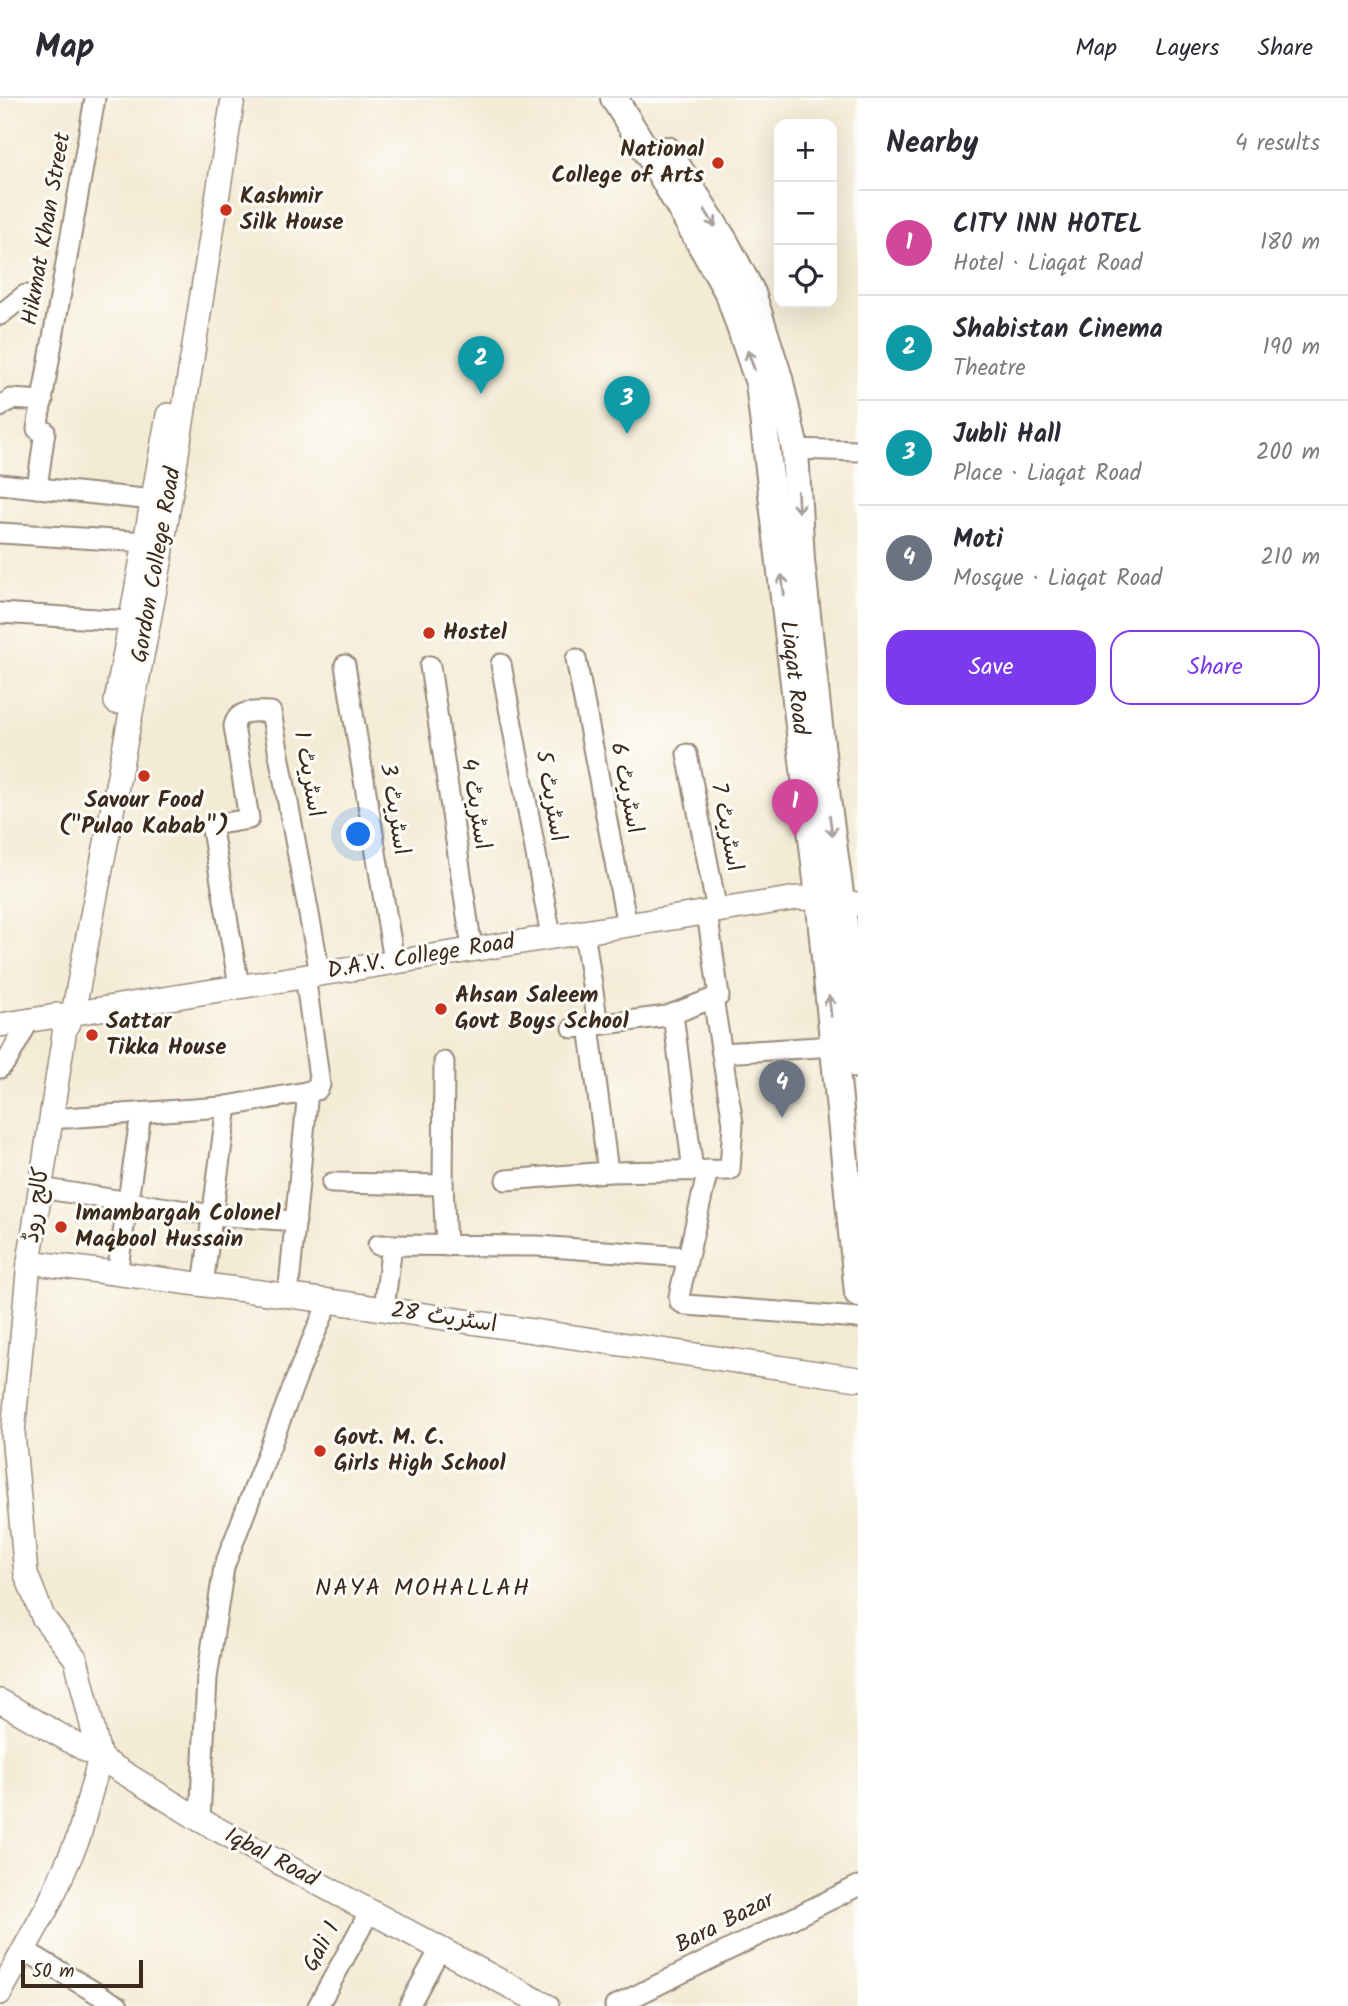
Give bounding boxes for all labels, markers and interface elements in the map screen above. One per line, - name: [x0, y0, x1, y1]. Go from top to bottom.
- text: Map: [35, 22, 95, 75]
- text: Map: [1075, 29, 1117, 68]
- text: Layers: [1155, 29, 1219, 68]
- text: Share: [1257, 29, 1313, 68]
- map controls: [774, 119, 837, 308]
- button: +: [774, 119, 837, 182]
- text: Nearby: [886, 120, 978, 168]
- text: 4 results: [1235, 126, 1320, 162]
- street label: Hikmat Khan Street: [12, 129, 82, 328]
- place label: National College of Arts: [551, 132, 705, 194]
- marker: National College of Arts: [710, 155, 726, 171]
- place label: Kashmir Silk House: [240, 179, 344, 241]
- button: −: [774, 182, 837, 245]
- marker: Kashmir Silk House: [218, 202, 234, 218]
- text: CITY INN HOTEL: [953, 204, 1142, 246]
- one-way arrow: [703, 208, 717, 228]
- text: 1: [906, 225, 912, 261]
- text: 180 m: [1260, 225, 1320, 261]
- button: locate: [774, 245, 837, 308]
- text: Hotel · Liaqat Road: [953, 246, 1142, 282]
- text: Shabistan Cinema: [953, 309, 1163, 351]
- text: 2: [902, 330, 916, 366]
- text: 190 m: [1263, 330, 1320, 366]
- pin: 2: [458, 336, 504, 394]
- one-way arrow: [744, 349, 757, 371]
- text: Theatre: [953, 351, 1026, 387]
- pin: 3: [604, 376, 650, 434]
- text: Jubli Hall: [953, 414, 1061, 456]
- text: 3: [903, 435, 915, 471]
- text: 200 m: [1256, 435, 1320, 471]
- text: Place · Liaqat Road: [953, 456, 1141, 492]
- street label: Gordon College Road: [122, 464, 192, 666]
- one-way arrow: [791, 490, 804, 513]
- text: Moti: [953, 519, 1003, 561]
- text: 4: [903, 540, 915, 576]
- text: 210 m: [1260, 540, 1320, 576]
- text: Mosque · Liaqat Road: [953, 561, 1162, 597]
- one-way arrow: [776, 574, 789, 597]
- place label: Hostel: [443, 615, 508, 651]
- street label: Liaqat Road: [769, 619, 818, 737]
- marker: Hostel: [421, 625, 437, 641]
- button: Save: [886, 630, 1096, 705]
- button: Share: [1110, 630, 1320, 705]
- street label: اسٹریٹ 1: [283, 728, 333, 820]
- street label: اسٹریٹ 6: [600, 739, 652, 837]
- street label: اسٹریٹ 5: [524, 748, 576, 844]
- street label: اسٹریٹ 4: [450, 756, 500, 852]
- street label: اسٹریٹ 3: [369, 760, 419, 858]
- marker: Savour Food ("Pulao Kabab"): [136, 768, 152, 784]
- street label: اسٹریٹ 7: [700, 779, 752, 875]
- pin: 1: [772, 779, 818, 837]
- place label: Savour Food ("Pulao Kabab"): [59, 783, 229, 845]
- one-way arrow: [825, 814, 838, 837]
- your location: [341, 817, 375, 851]
- street label: D.A.V. College Road: [325, 924, 518, 990]
- place label: Ahsan Saleem Govt Boys School: [455, 978, 629, 1040]
- one-way arrow: [823, 995, 836, 1018]
- marker: Ahsan Saleem Govt Boys School: [433, 1001, 449, 1017]
- place label: Sattar Tikka House: [106, 1004, 226, 1066]
- marker: Sattar Tikka House: [84, 1027, 100, 1043]
- pin: 4: [759, 1060, 805, 1118]
- street label: کالج روڈ: [14, 1165, 60, 1245]
- place label: Imambargah Colonel Maqbool Hussain: [75, 1196, 281, 1258]
- marker: Imambargah Colonel Maqbool Hussain: [53, 1219, 69, 1235]
- street label: اسٹریٹ 28: [389, 1293, 499, 1343]
- place label: Govt. M. C. Girls High School: [334, 1420, 506, 1482]
- marker: Govt. M. C. Girls High School: [312, 1443, 328, 1459]
- district label: NAYA MOHALLAH: [315, 1569, 531, 1608]
- street label: Iqbal Road: [218, 1818, 325, 1898]
- street label: Bara Bazar: [669, 1882, 782, 1963]
- street label: Gali 1: [294, 1915, 350, 1979]
- scale bar: [21, 1957, 144, 1989]
- text: 50 m: [32, 1957, 74, 1987]

